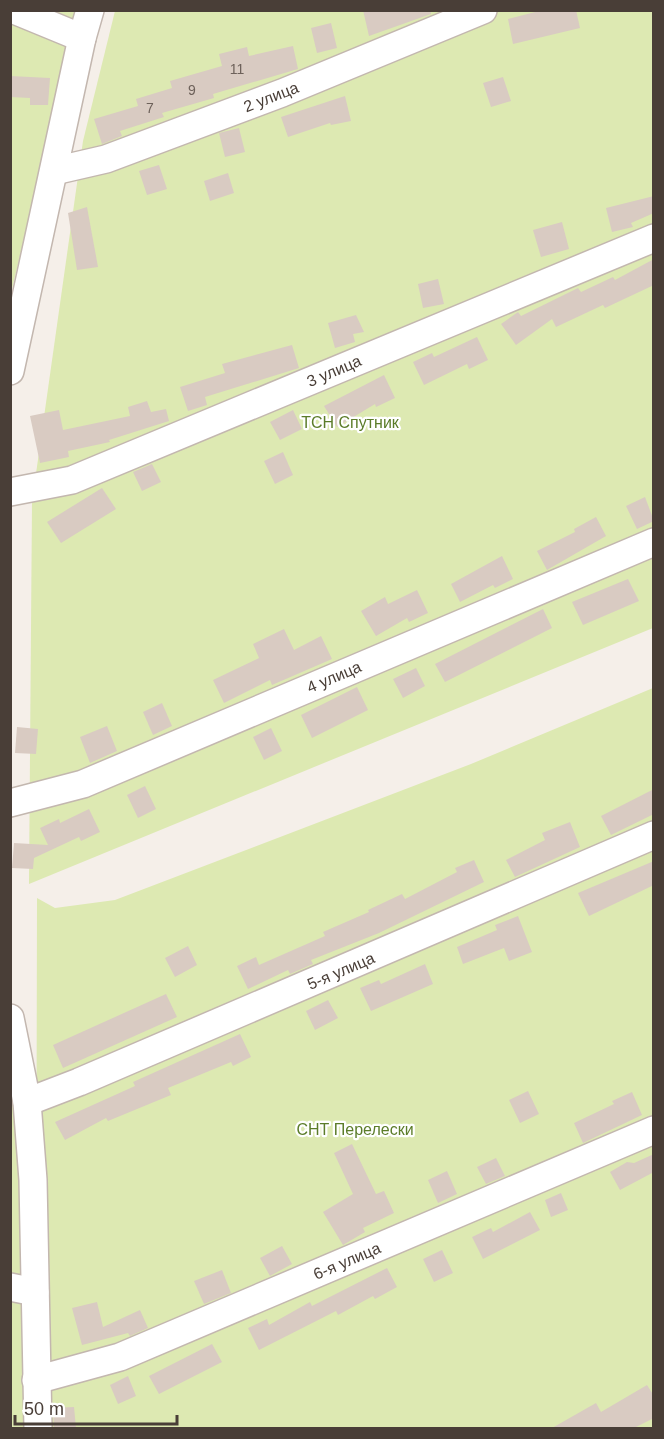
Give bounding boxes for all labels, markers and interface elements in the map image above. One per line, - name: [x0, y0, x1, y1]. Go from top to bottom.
- house number: 11: [230, 61, 244, 77]
- street label: 2 улица: [241, 79, 301, 115]
- house number: 9: [188, 82, 196, 98]
- house number: 7: [146, 100, 154, 116]
- street label: 3 улица: [304, 352, 364, 390]
- park label: ТСН Спутник: [301, 414, 400, 431]
- street label: 4 улица: [304, 658, 364, 696]
- street label: 5-я улица: [305, 949, 377, 993]
- park label: СНТ Перелески: [296, 1121, 414, 1138]
- street label: 6-я улица: [311, 1239, 383, 1283]
- scale bar: [15, 1388, 177, 1426]
- text: 50 m: [24, 1399, 64, 1419]

